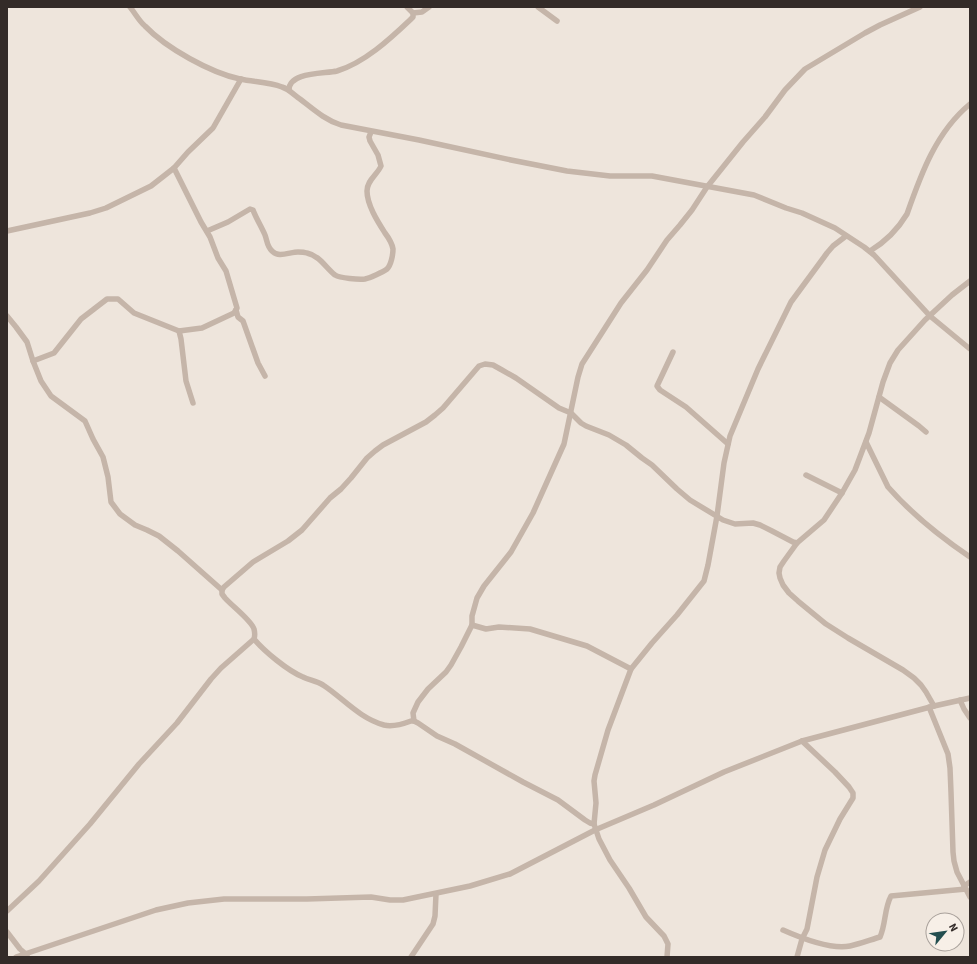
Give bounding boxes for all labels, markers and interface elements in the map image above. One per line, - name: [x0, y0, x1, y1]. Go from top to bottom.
- north arrow: [925, 912, 965, 952]
- text: N: [945, 921, 962, 934]

